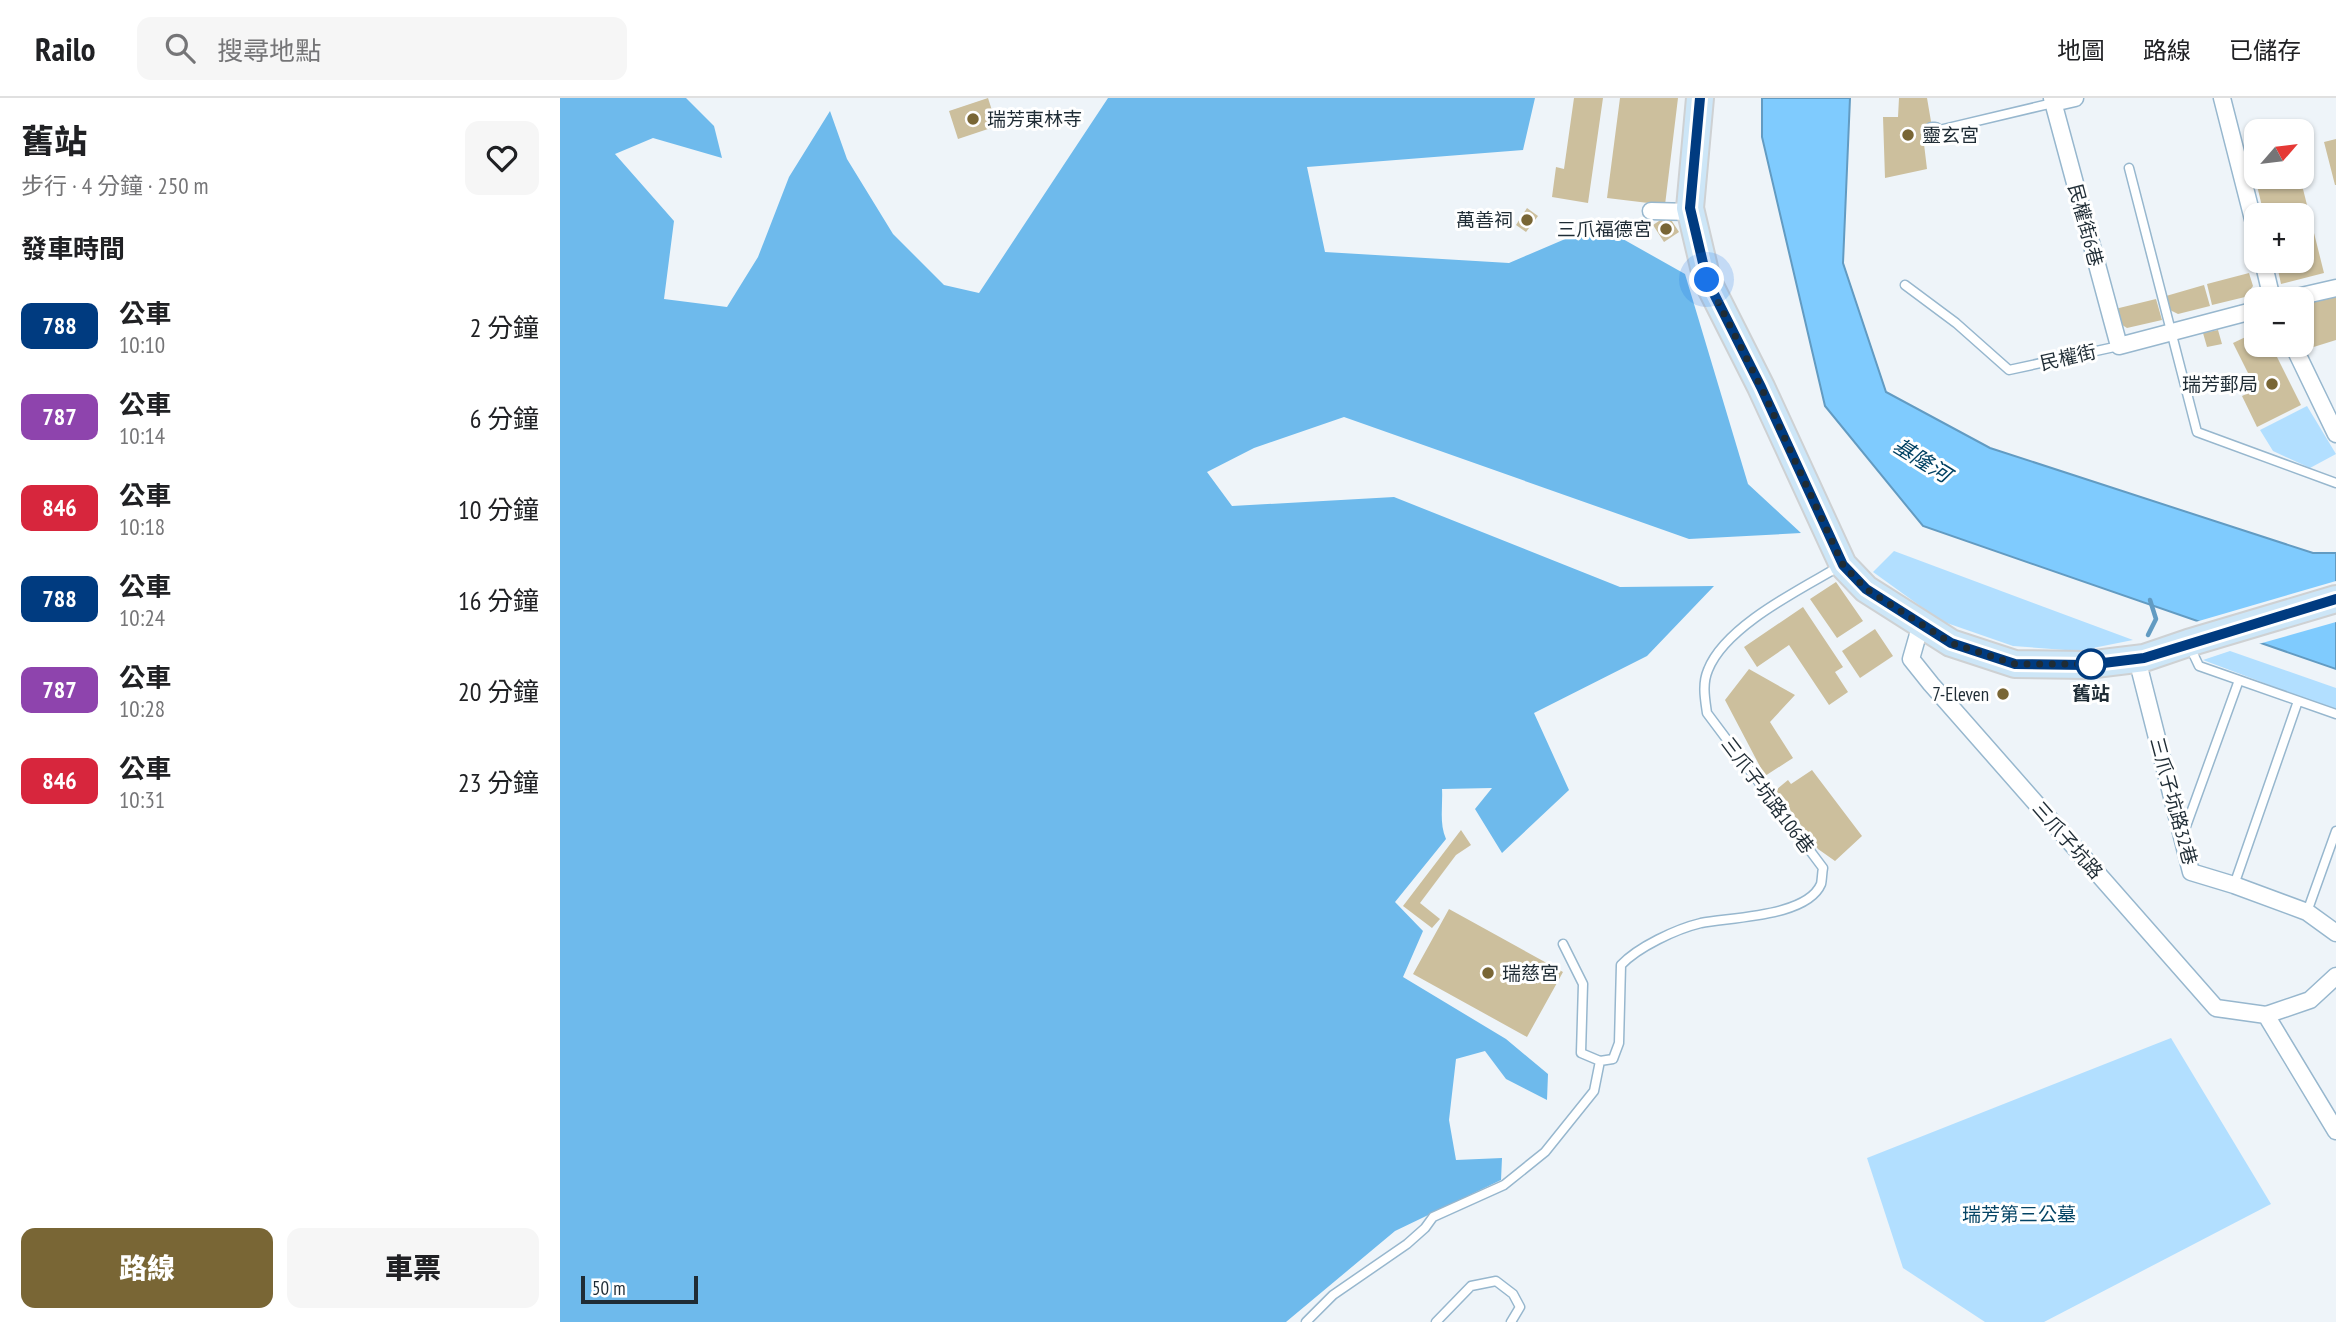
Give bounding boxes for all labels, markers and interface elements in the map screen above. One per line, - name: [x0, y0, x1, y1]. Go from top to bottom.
- search box: [137, 17, 627, 80]
- text: Railo: [35, 27, 95, 70]
- icon: search: [161, 29, 199, 67]
- text: 搜尋地點: [217, 34, 321, 67]
- text: 地圖: [2057, 35, 2105, 66]
- text: 路線: [2143, 35, 2191, 66]
- text: 已儲存: [2229, 35, 2301, 66]
- place label: 瑞芳東林寺: [987, 107, 1082, 131]
- marker: 瑞芳東林寺: [965, 111, 981, 127]
- text: 舊站: [21, 119, 87, 162]
- north arrow: [2244, 119, 2314, 189]
- map controls: [2244, 119, 2314, 357]
- button: heart: [465, 121, 539, 195]
- place label: 靈玄宮: [1922, 123, 1979, 147]
- marker: 靈玄宮: [1900, 127, 1916, 143]
- text: 步行 · 4 分鐘 · 250 m: [21, 171, 208, 200]
- street label: 民權街6巷: [2063, 181, 2109, 269]
- button: +: [2244, 203, 2314, 273]
- place label: 萬善祠: [1456, 208, 1513, 232]
- marker: 萬善祠: [1519, 212, 1535, 228]
- place label: 三爪福德宮: [1557, 217, 1652, 241]
- marker: 三爪福德宮: [1658, 221, 1674, 237]
- text: 發車時間: [21, 232, 125, 265]
- your location: [1689, 262, 1724, 297]
- button: −: [2244, 287, 2314, 357]
- text: 公車: [119, 297, 171, 330]
- text: 788: [42, 310, 77, 341]
- text: 2 分鐘: [470, 311, 539, 344]
- text: 10:10: [119, 330, 165, 359]
- street label: 民權街: [2038, 339, 2098, 375]
- place label: 瑞芳郵局: [2182, 372, 2258, 396]
- marker: 瑞芳郵局: [2264, 376, 2280, 392]
- text: 公車: [119, 388, 171, 421]
- text: 787: [42, 401, 77, 432]
- text: 6 分鐘: [470, 402, 539, 435]
- text: 10:14: [119, 421, 165, 450]
- water label: 基隆河: [1888, 432, 1959, 490]
- text: 公車: [119, 479, 171, 512]
- text: 846: [42, 492, 77, 523]
- text: 10 分鐘: [458, 493, 539, 526]
- text: 10:18: [119, 512, 165, 541]
- text: 公車: [119, 570, 171, 603]
- text: 788: [42, 583, 77, 614]
- text: 16 分鐘: [458, 584, 539, 617]
- text: 10:24: [119, 603, 165, 632]
- marker: 舊站: [2076, 649, 2106, 679]
- text: 公車: [119, 661, 171, 694]
- text: 787: [42, 674, 77, 705]
- text: 20 分鐘: [458, 675, 539, 708]
- place label: 舊站: [2072, 681, 2110, 705]
- place label: 7-Eleven: [1932, 682, 1989, 706]
- marker: 7-Eleven: [1995, 686, 2011, 702]
- text: 10:28: [119, 694, 165, 723]
- street label: 三爪子坑路106巷: [1716, 732, 1820, 858]
- street label: 三爪子坑路32巷: [2145, 735, 2203, 867]
- text: 公車: [119, 752, 171, 785]
- text: 846: [42, 765, 77, 796]
- text: 23 分鐘: [458, 766, 539, 799]
- text: 10:31: [119, 785, 165, 814]
- street label: 三爪子坑路: [2028, 796, 2108, 884]
- place label: 瑞慈宮: [1502, 961, 1559, 985]
- marker: 瑞慈宮: [1480, 965, 1496, 981]
- park label: 瑞芳第三公墓: [1962, 1202, 2076, 1226]
- button: 路線: [21, 1228, 273, 1308]
- button: 車票: [287, 1228, 539, 1308]
- scale bar: [581, 1273, 698, 1305]
- text: 50 m: [592, 1276, 626, 1300]

